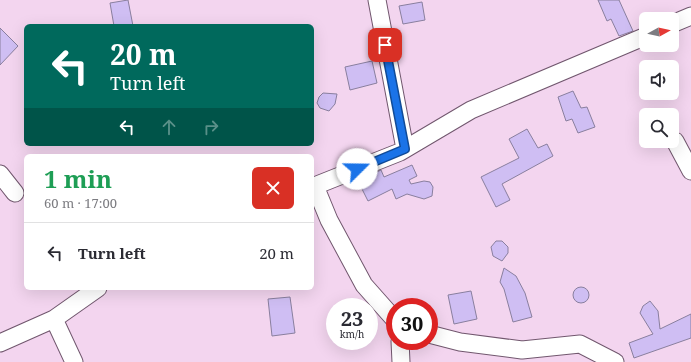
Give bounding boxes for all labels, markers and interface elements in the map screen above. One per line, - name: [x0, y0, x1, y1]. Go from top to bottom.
- north arrow: [639, 12, 679, 52]
- map controls: [639, 12, 679, 148]
- pin: [368, 28, 402, 62]
- icon: arrive: [374, 34, 396, 56]
- text: 20 m: [110, 35, 177, 73]
- icon: left: [44, 40, 96, 92]
- button: sound: [639, 60, 679, 100]
- text: Turn left: [110, 71, 185, 95]
- button: search: [639, 108, 679, 148]
- icon: left: [116, 116, 138, 138]
- icon: ahead: [158, 116, 180, 138]
- icon: right: [200, 116, 222, 138]
- position arrow: [336, 148, 378, 190]
- text: 1 min: [44, 162, 112, 195]
- button: close: [252, 167, 294, 209]
- text: 60 m · 17:00: [44, 194, 117, 212]
- icon: left: [44, 242, 66, 264]
- text: Turn left: [78, 243, 146, 263]
- text: 20 m: [259, 243, 294, 263]
- speed limit sign: 30: [386, 298, 438, 350]
- text: 23: [341, 305, 363, 332]
- text: km/h: [340, 327, 364, 341]

